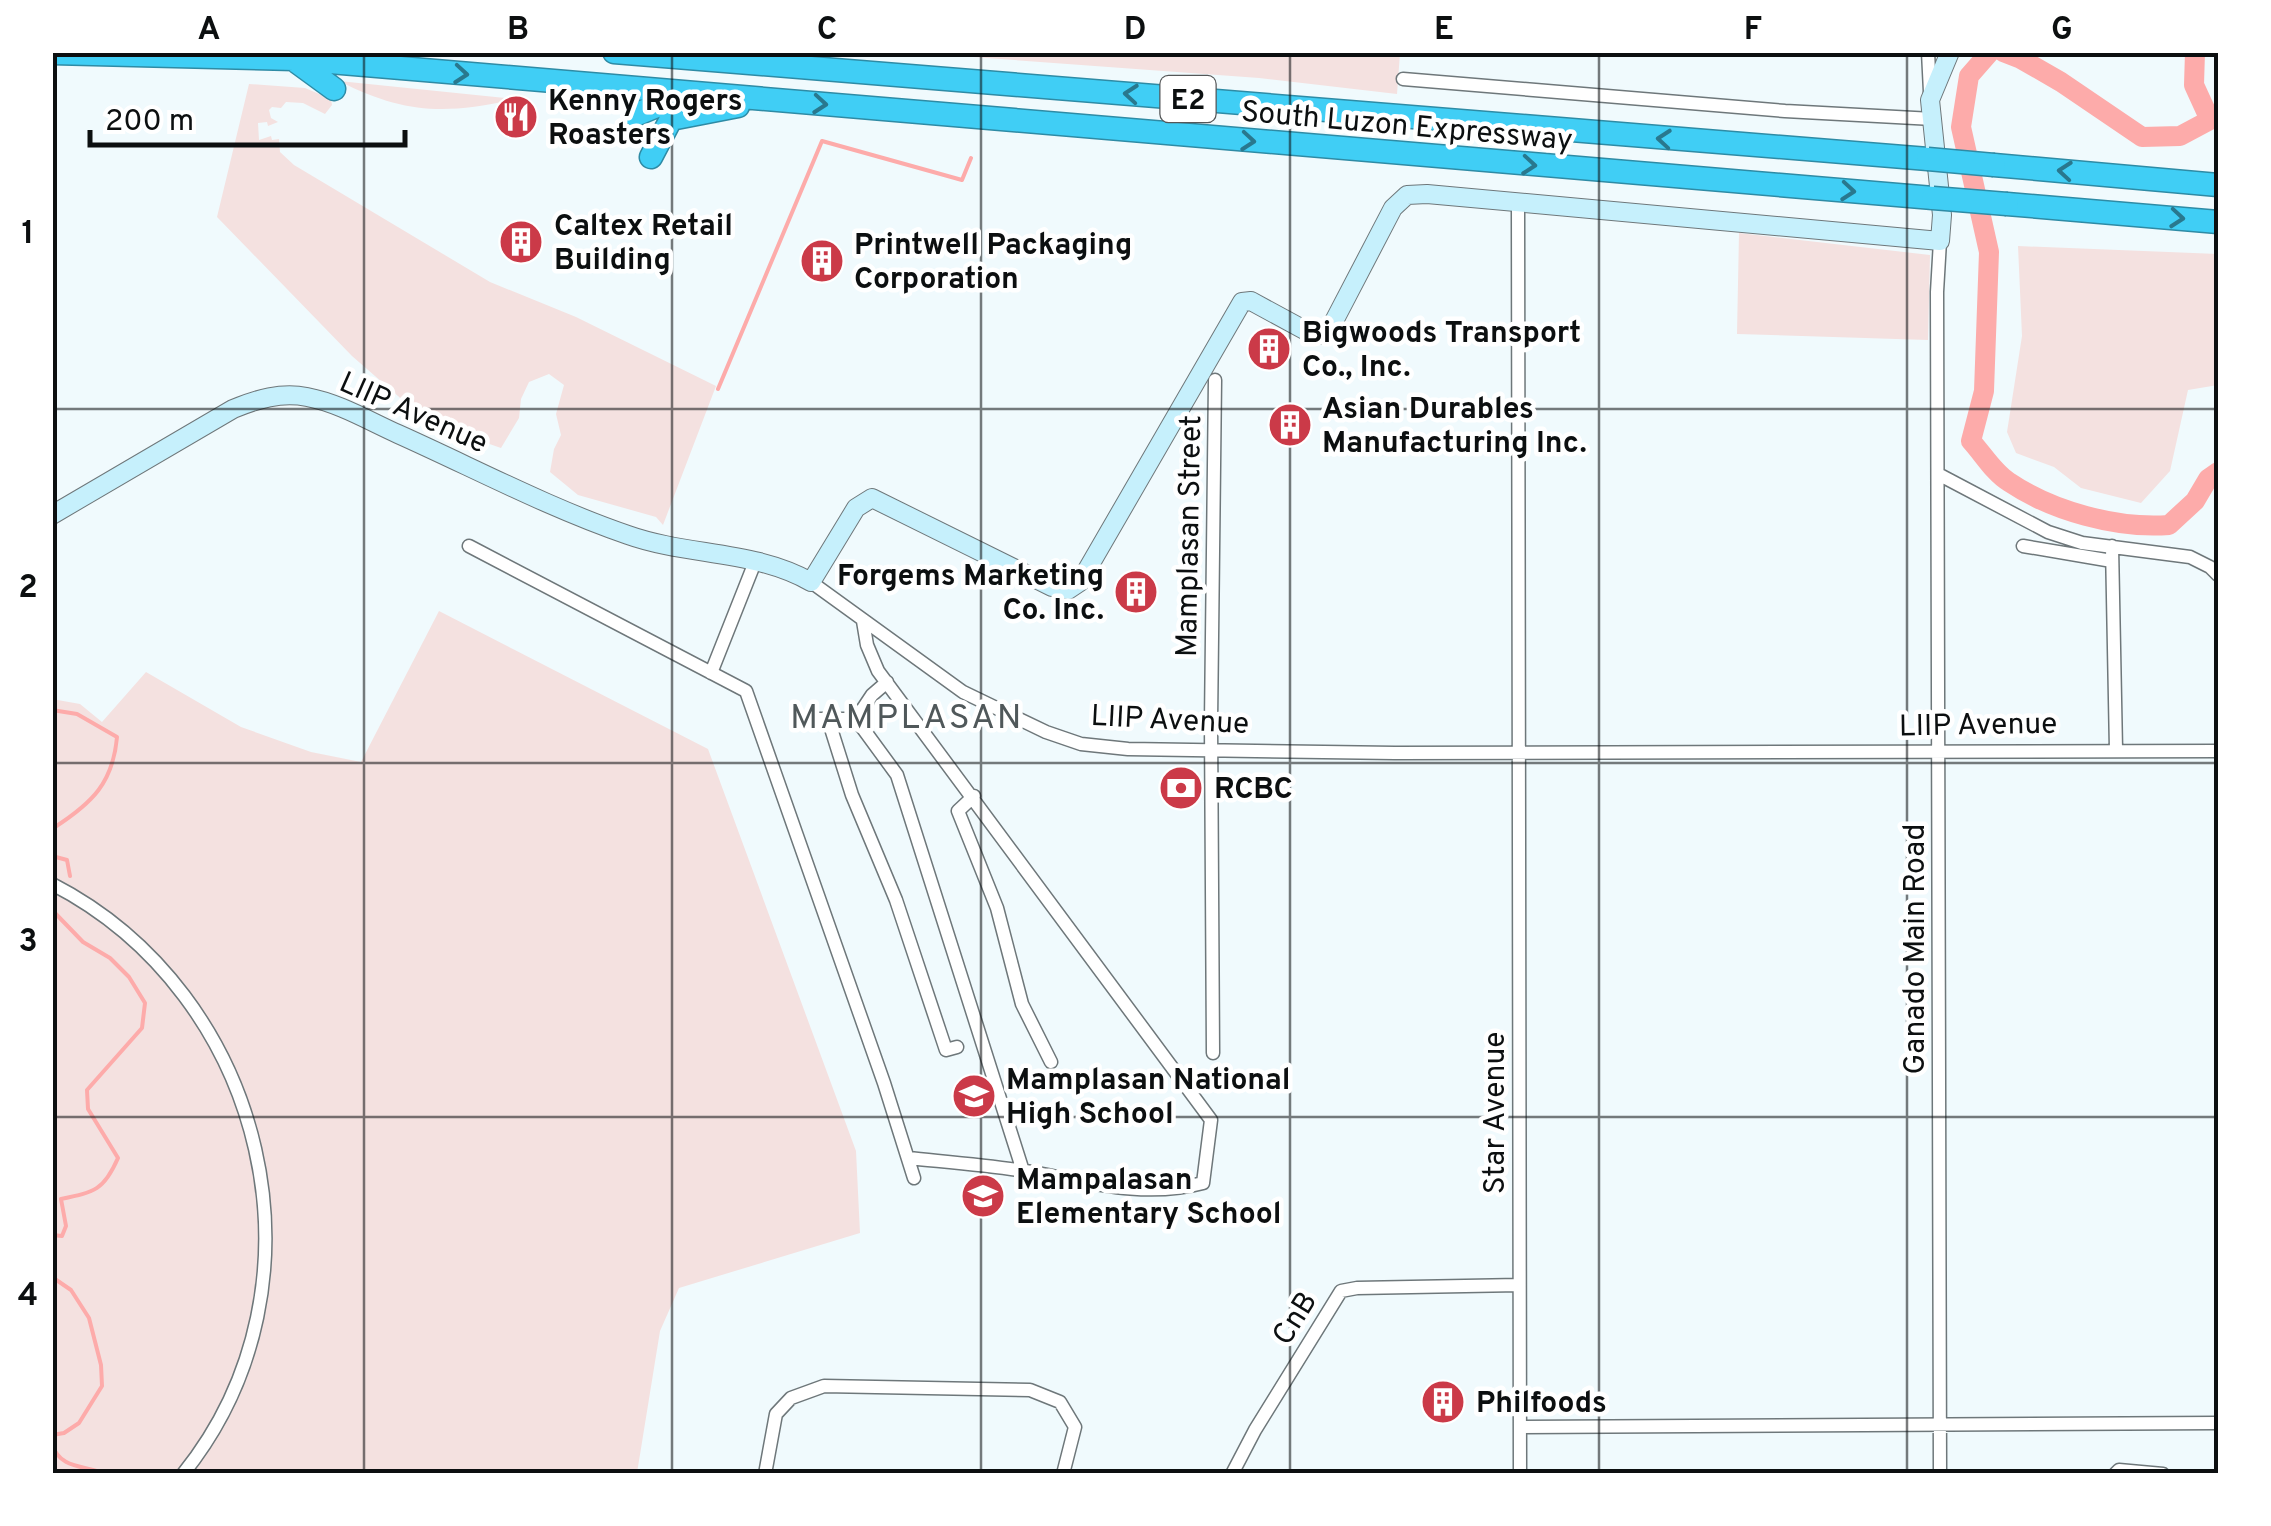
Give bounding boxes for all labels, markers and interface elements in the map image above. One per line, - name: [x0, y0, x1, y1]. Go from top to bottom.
- text: A: [198, 11, 220, 51]
- text: B: [507, 11, 529, 51]
- text: C: [817, 11, 837, 51]
- text: D: [1124, 11, 1146, 51]
- text: E: [1434, 11, 1454, 51]
- text: F: [1744, 11, 1762, 51]
- text: G: [2051, 11, 2073, 51]
- one-way arrow: [454, 63, 470, 85]
- road number: E2: [1160, 76, 1216, 122]
- one-way arrow: [1123, 83, 1139, 105]
- place label: Kenny Rogers Roasters: [548, 84, 743, 155]
- scale bar: [90, 85, 405, 147]
- one-way arrow: [812, 93, 828, 115]
- restaurant icon: Kenny Rogers Roasters: [493, 94, 539, 140]
- street label: South Luzon Expressway: [1239, 95, 1574, 160]
- text: 200 m: [105, 104, 194, 141]
- one-way arrow: [1656, 128, 1672, 150]
- one-way arrow: [1241, 130, 1257, 152]
- one-way arrow: [1521, 153, 1537, 175]
- one-way arrow: [2057, 161, 2073, 183]
- one-way arrow: [1840, 180, 1856, 202]
- one-way arrow: [2170, 207, 2186, 229]
- place label: Caltex Retail Building: [554, 209, 733, 280]
- text: 1: [22, 215, 34, 255]
- building icon: Caltex Retail Building: [498, 219, 544, 265]
- place label: Printwell Packaging Corporation: [854, 228, 1132, 299]
- building icon: Printwell Packaging Corporation: [799, 238, 845, 284]
- place label: Bigwoods Transport Co., Inc.: [1302, 316, 1581, 387]
- building icon: Bigwoods Transport Co., Inc.: [1246, 326, 1292, 372]
- street label: LIIP Avenue: [333, 365, 493, 463]
- place label: Asian Durables Manufacturing Inc.: [1322, 392, 1587, 463]
- building icon: Asian Durables Manufacturing Inc.: [1267, 402, 1313, 448]
- street label: Mamplasan Street: [1170, 415, 1211, 657]
- place label: Forgems Marketing Co. Inc.: [837, 559, 1104, 630]
- text: 2: [18, 569, 38, 609]
- building icon: Forgems Marketing Co. Inc.: [1113, 569, 1159, 615]
- district label: MAMPLASAN: [790, 697, 1024, 741]
- street label: LIIP Avenue: [1090, 699, 1250, 744]
- street label: LIIP Avenue: [1898, 707, 2058, 746]
- bank icon: RCBC: [1158, 765, 1204, 811]
- place label: RCBC: [1214, 772, 1293, 809]
- street label: Ganado Main Road: [1898, 824, 1935, 1074]
- text: 3: [18, 923, 38, 963]
- street label: Star Avenue: [1478, 1032, 1515, 1194]
- place label: Mamplasan National High School: [1006, 1063, 1291, 1134]
- school or university icon: Mamplasan National High School: [951, 1073, 997, 1119]
- place label: Mampalasan Elementary School: [1016, 1163, 1282, 1234]
- school or university icon: Mampalasan Elementary School: [960, 1173, 1006, 1219]
- text: 4: [18, 1277, 38, 1317]
- street label: CnB: [1266, 1286, 1327, 1353]
- building icon: Philfoods: [1420, 1379, 1466, 1425]
- place label: Philfoods: [1476, 1386, 1607, 1423]

